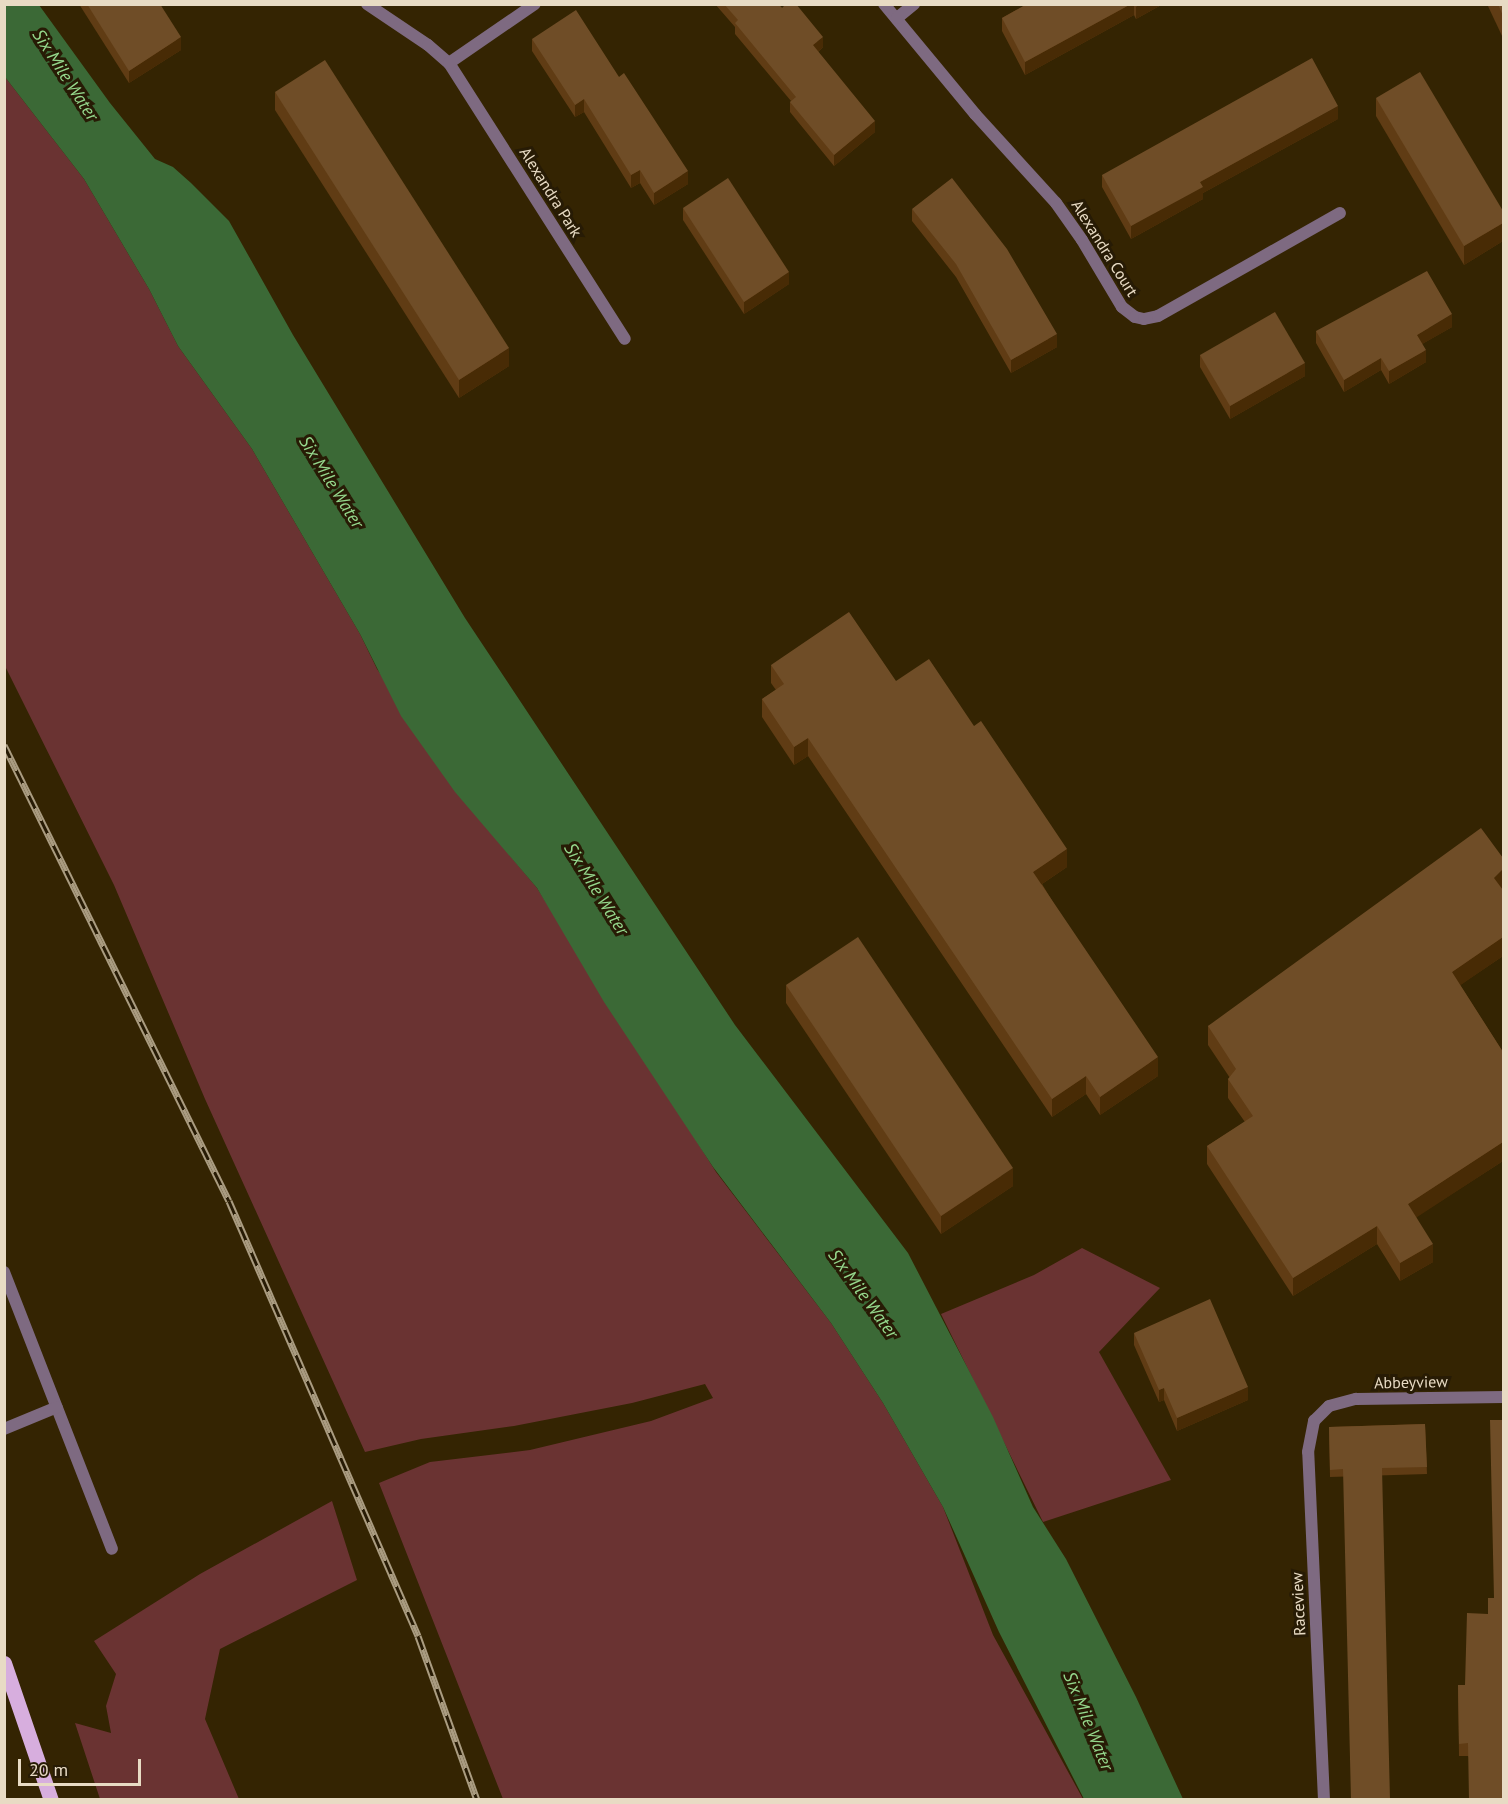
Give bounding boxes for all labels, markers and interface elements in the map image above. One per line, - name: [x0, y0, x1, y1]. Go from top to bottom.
- water label: Six Mile Water: [27, 25, 103, 125]
- street label: Alexandra Park: [516, 143, 586, 241]
- street label: Alexandra Court: [1068, 196, 1142, 300]
- water label: Six Mile Water: [294, 431, 368, 533]
- water label: Six Mile Water: [559, 838, 633, 940]
- water label: Six Mile Water: [823, 1245, 903, 1343]
- street label: Abbeyview: [1374, 1372, 1448, 1392]
- street label: Raceview: [1287, 1572, 1309, 1636]
- water label: Six Mile Water: [1058, 1668, 1118, 1774]
- scale bar: [21, 1747, 144, 1785]
- text: 20 m: [29, 1758, 68, 1781]

